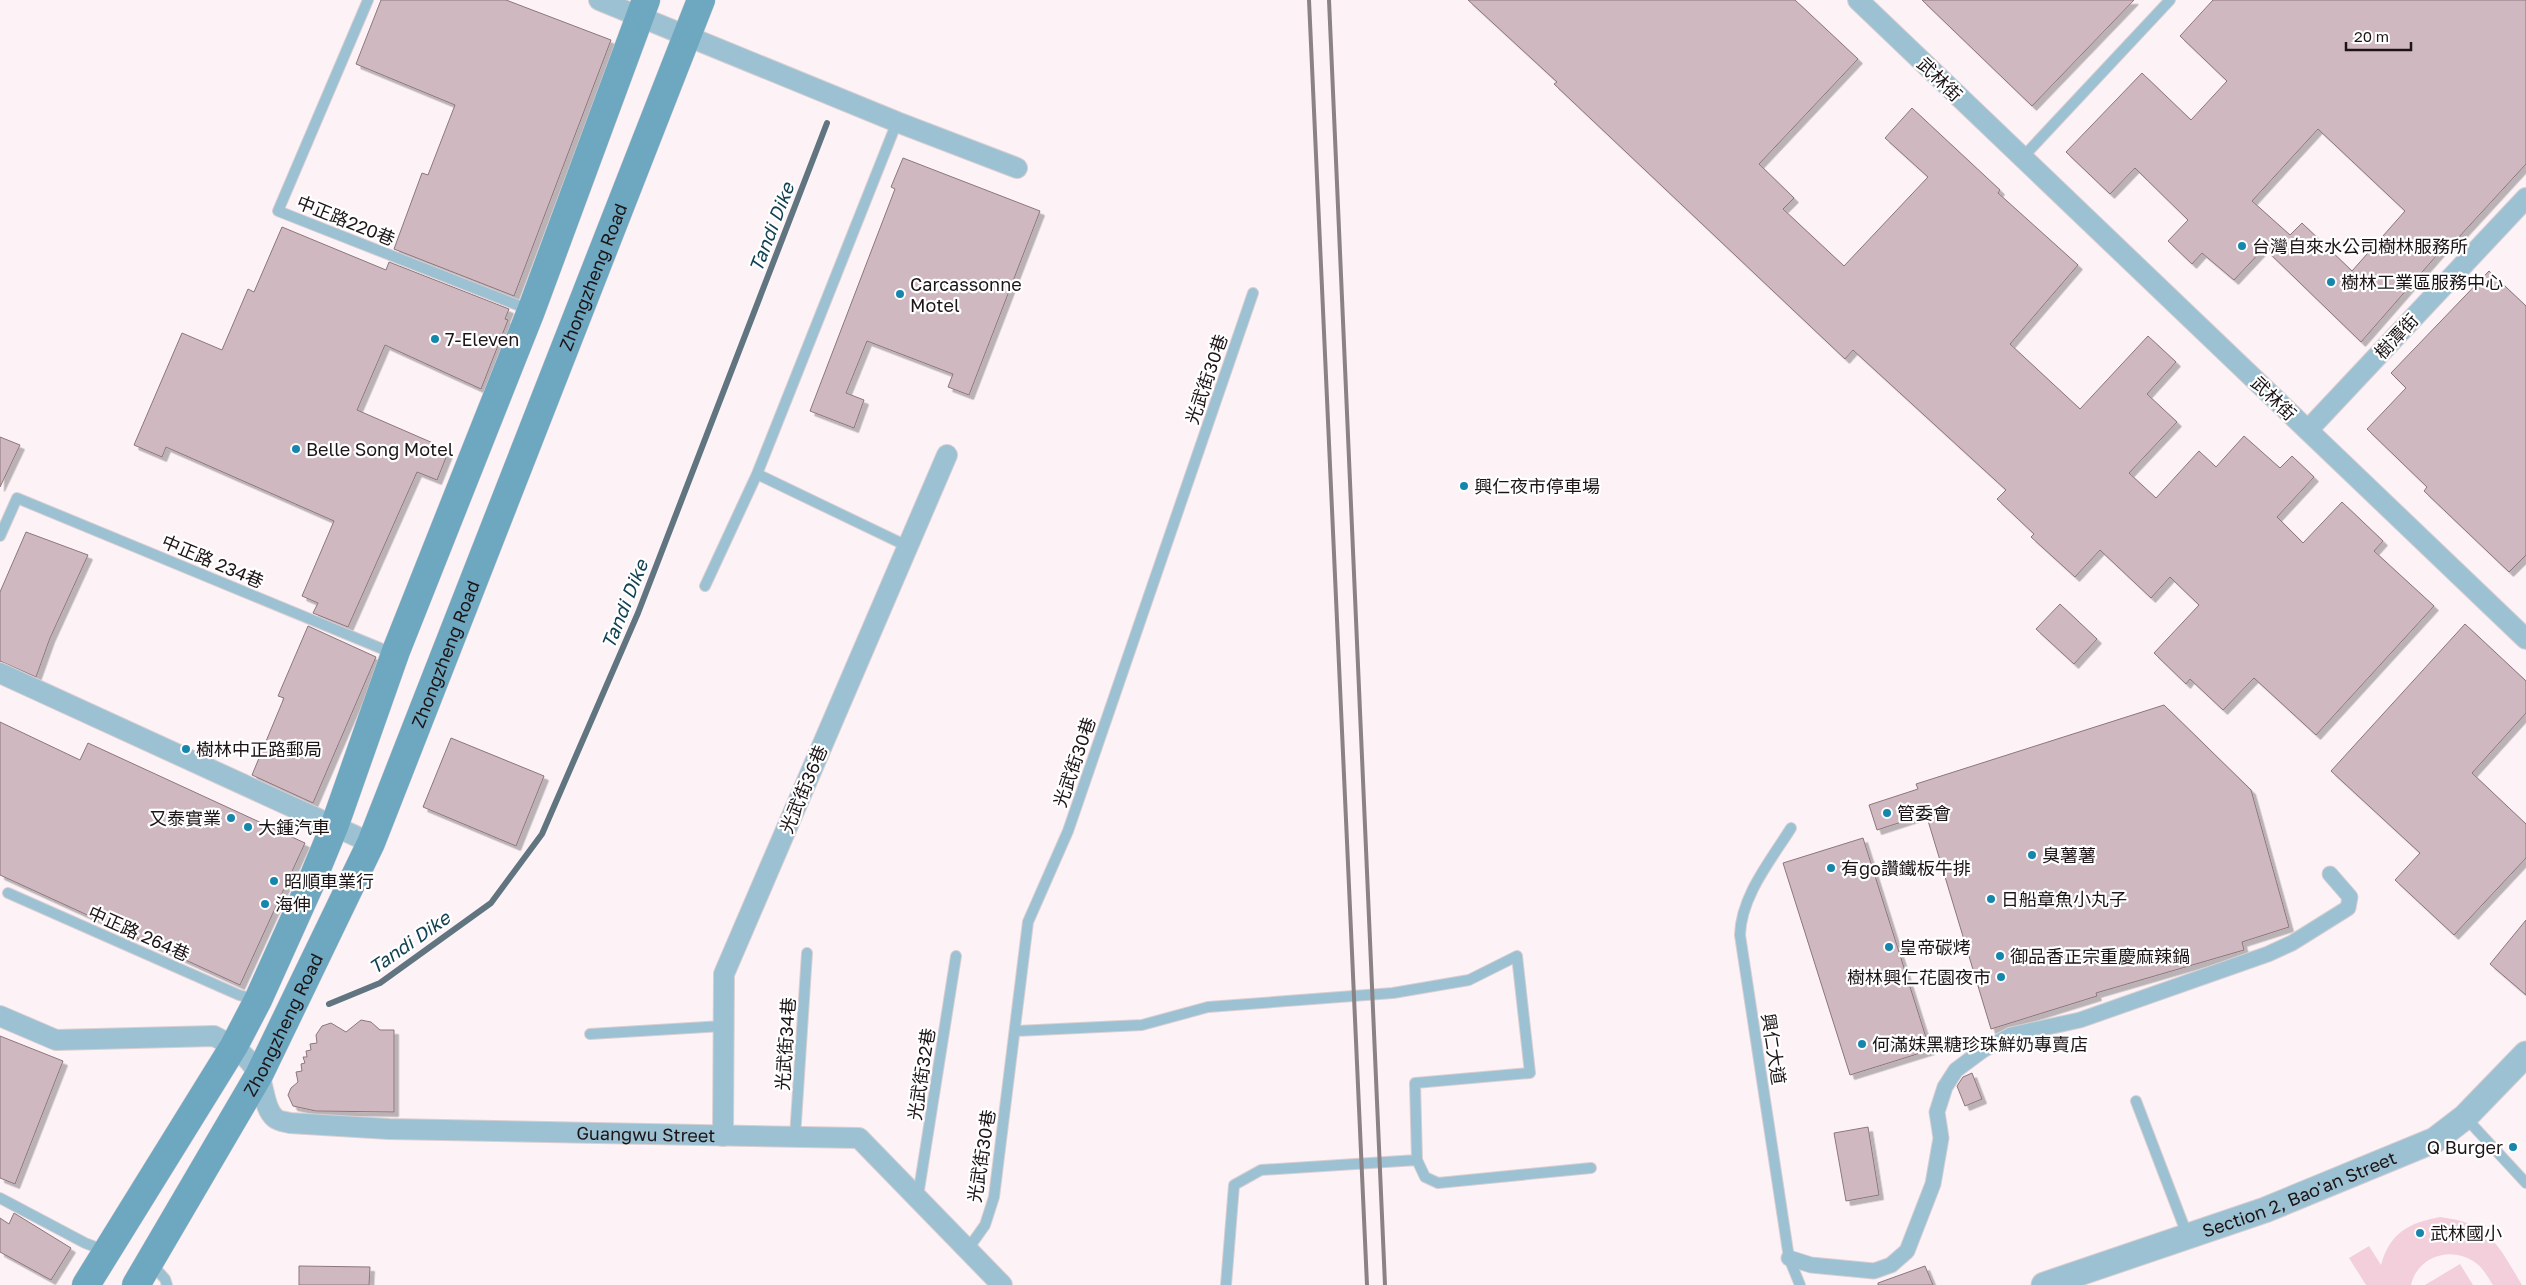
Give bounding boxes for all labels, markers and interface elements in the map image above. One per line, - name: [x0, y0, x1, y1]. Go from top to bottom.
- scale bar: [2346, 20, 2411, 52]
- text: 20 m: [2354, 27, 2389, 45]
- street label: 武林街: [1913, 52, 1967, 106]
- water label: Tandi Dike: [743, 177, 799, 275]
- street label: 中正路220巷: [294, 190, 398, 250]
- street label: Zhongzheng Road: [554, 200, 631, 354]
- place label: 台灣自來水公司樹林服務所: [2252, 235, 2468, 257]
- marker: 台灣自來水公司樹林服務所: [2236, 240, 2248, 252]
- place label: 樹林工業區服務中心: [2341, 271, 2503, 293]
- place label: Carcassonne Motel: [910, 273, 1022, 316]
- marker: 樹林工業區服務中心: [2325, 276, 2337, 288]
- marker: Carcassonne Motel: [894, 288, 906, 300]
- street label: 樹潭街: [2370, 309, 2422, 363]
- place label: 7-Eleven: [445, 328, 519, 350]
- street label: 光武街30巷: [1180, 331, 1232, 427]
- marker: 7-Eleven: [429, 333, 441, 345]
- street label: 武林街: [2247, 371, 2301, 425]
- place label: Belle Song Motel: [306, 438, 454, 460]
- marker: Belle Song Motel: [290, 443, 302, 455]
- place label: 興仁夜市停車場: [1474, 475, 1600, 497]
- marker: 興仁夜市停車場: [1458, 480, 1470, 492]
- street label: 中正路 234巷: [159, 530, 267, 592]
- water label: Tandi Dike: [596, 554, 653, 652]
- street label: Zhongzheng Road: [406, 577, 484, 731]
- street label: 光武街30巷: [1048, 714, 1100, 810]
- place label: 樹林中正路郵局: [196, 738, 322, 760]
- street label: 光武街36巷: [775, 742, 831, 836]
- marker: 樹林中正路郵局: [180, 743, 192, 755]
- place label: 管委會: [1897, 802, 1951, 824]
- place label: 又泰實業: [149, 807, 221, 829]
- marker: 管委會: [1881, 807, 1893, 819]
- marker: 又泰實業: [225, 812, 237, 824]
- place label: 大鍾汽車: [258, 816, 330, 838]
- marker: 大鍾汽車: [242, 821, 254, 833]
- place label: 臭薯薯: [2042, 844, 2096, 866]
- marker: 臭薯薯: [2026, 849, 2038, 861]
- place label: 有go讚鐵板牛排: [1841, 857, 1971, 879]
- marker: 有go讚鐵板牛排: [1825, 862, 1837, 874]
- place label: 昭順車業行: [284, 870, 374, 892]
- marker: 昭順車業行: [268, 875, 280, 887]
- place label: 日船章魚小丸子: [2001, 888, 2127, 910]
- place label: 海伸: [275, 893, 311, 915]
- marker: 日船章魚小丸子: [1985, 893, 1997, 905]
- marker: 海伸: [259, 898, 271, 910]
- street label: 中正路 264巷: [85, 901, 193, 965]
- water label: Tandi Dike: [364, 905, 456, 978]
- place label: 皇帝碳烤: [1899, 936, 1971, 958]
- marker: 皇帝碳烤: [1883, 941, 1895, 953]
- place label: 御品香正宗重慶麻辣鍋: [2010, 945, 2190, 967]
- street label: Zhongzheng Road: [238, 950, 327, 1100]
- marker: 御品香正宗重慶麻辣鍋: [1994, 950, 2006, 962]
- place label: 樹林興仁花園夜市: [1847, 966, 1991, 988]
- marker: 樹林興仁花園夜市: [1995, 971, 2007, 983]
- street label: 光武街34巷: [771, 997, 799, 1091]
- street label: 興仁大道: [1758, 1012, 1790, 1086]
- street label: 光武街32巷: [903, 1026, 939, 1122]
- place label: 何滿妹黑糖珍珠鮮奶專賣店: [1872, 1033, 2088, 1055]
- marker: 何滿妹黑糖珍珠鮮奶專賣店: [1856, 1038, 1868, 1050]
- street label: 光武街30巷: [963, 1108, 999, 1204]
- street label: Guangwu Street: [576, 1122, 716, 1146]
- place label: Q Burger: [2427, 1136, 2503, 1158]
- marker: Q Burger: [2507, 1141, 2519, 1153]
- street label: Section 2, Bao'an Street: [2199, 1146, 2399, 1242]
- place label: 武林國小: [2430, 1222, 2502, 1244]
- marker: 武林國小: [2414, 1227, 2426, 1239]

